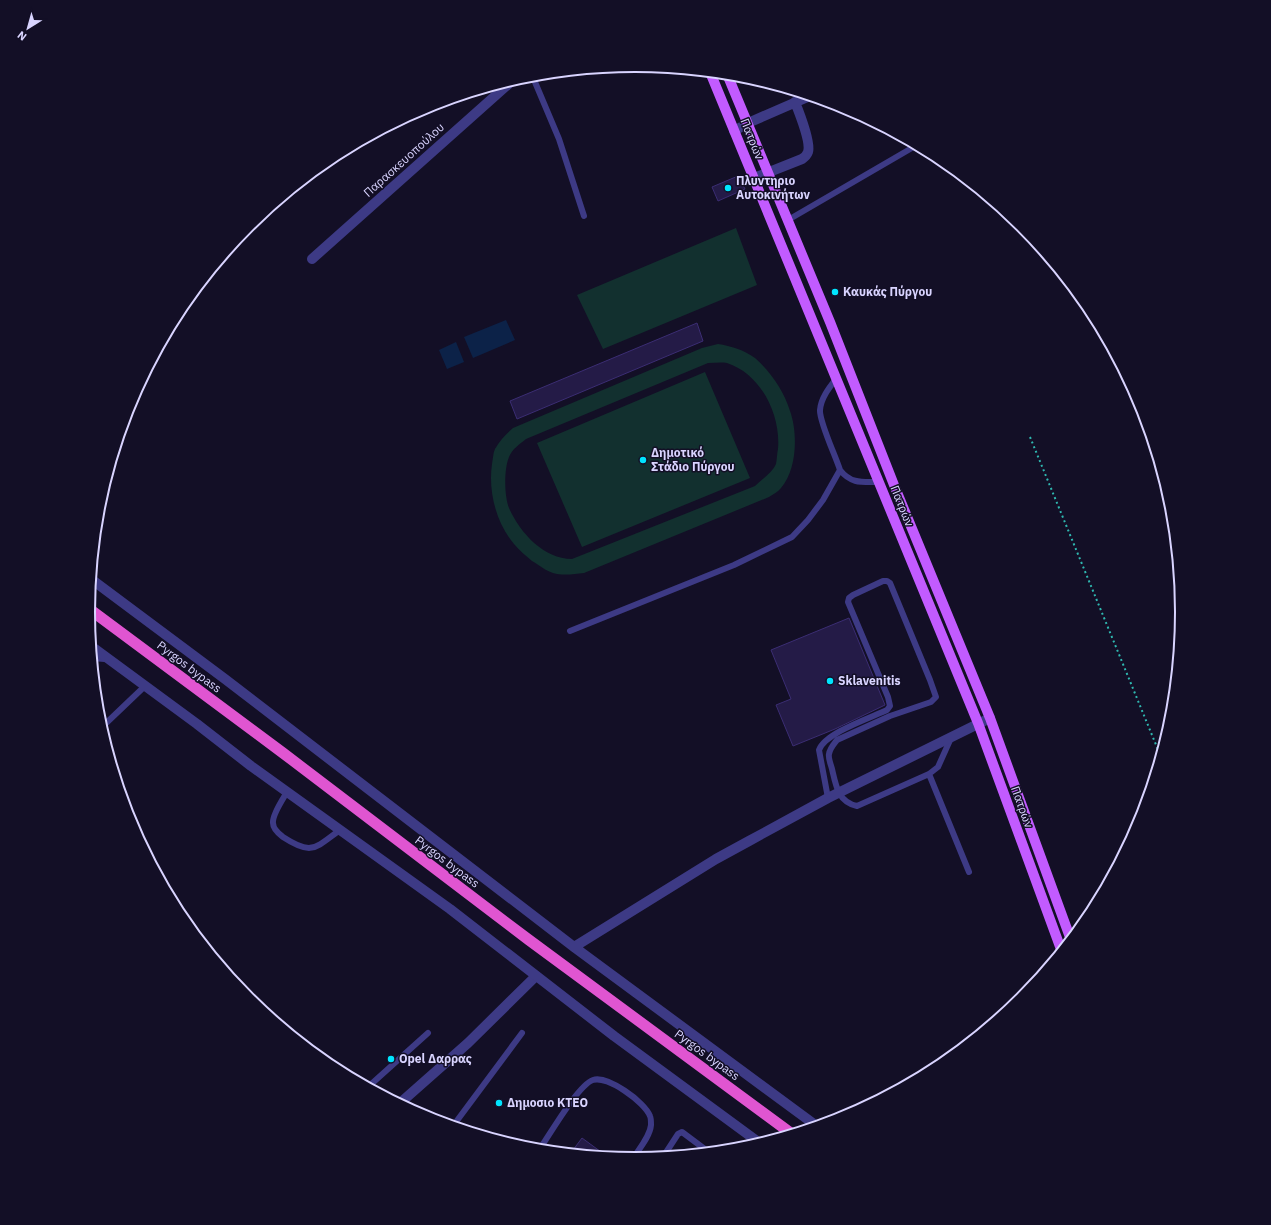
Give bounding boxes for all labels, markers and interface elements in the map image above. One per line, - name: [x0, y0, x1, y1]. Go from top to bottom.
- north arrow: [8, 8, 48, 48]
- text: N: [15, 28, 29, 44]
- street label: Πατρών: [737, 116, 768, 162]
- street label: Παρασκευοπούλου: [360, 119, 447, 200]
- place label: Πλυντηριο Αυτοκινήτων: [736, 173, 810, 202]
- marker: Πλυντηριο Αυτοκινήτων: [723, 183, 733, 193]
- place label: Καυκάς Πύργου: [843, 284, 932, 299]
- marker: Καυκάς Πύργου: [830, 287, 840, 297]
- place label: Δημοτικό Στάδιο Πύργου: [651, 445, 735, 474]
- marker: Δημοτικό Στάδιο Πύργου: [638, 455, 648, 465]
- street label: Πατρών: [887, 483, 918, 529]
- street label: Pyrgos bypass: [154, 637, 225, 696]
- place label: Sklavenitis: [838, 673, 901, 688]
- marker: Sklavenitis: [825, 676, 835, 686]
- street label: Πατρών: [1008, 784, 1037, 830]
- street label: Pyrgos bypass: [412, 832, 483, 891]
- street label: Pyrgos bypass: [672, 1026, 743, 1083]
- place label: Opel Δαρρας: [399, 1051, 472, 1066]
- marker: Opel Δαρρας: [386, 1054, 396, 1064]
- place label: Δημοσιο ΚΤΕΟ: [507, 1095, 588, 1110]
- marker: Δημοσιο ΚΤΕΟ: [494, 1098, 504, 1108]

